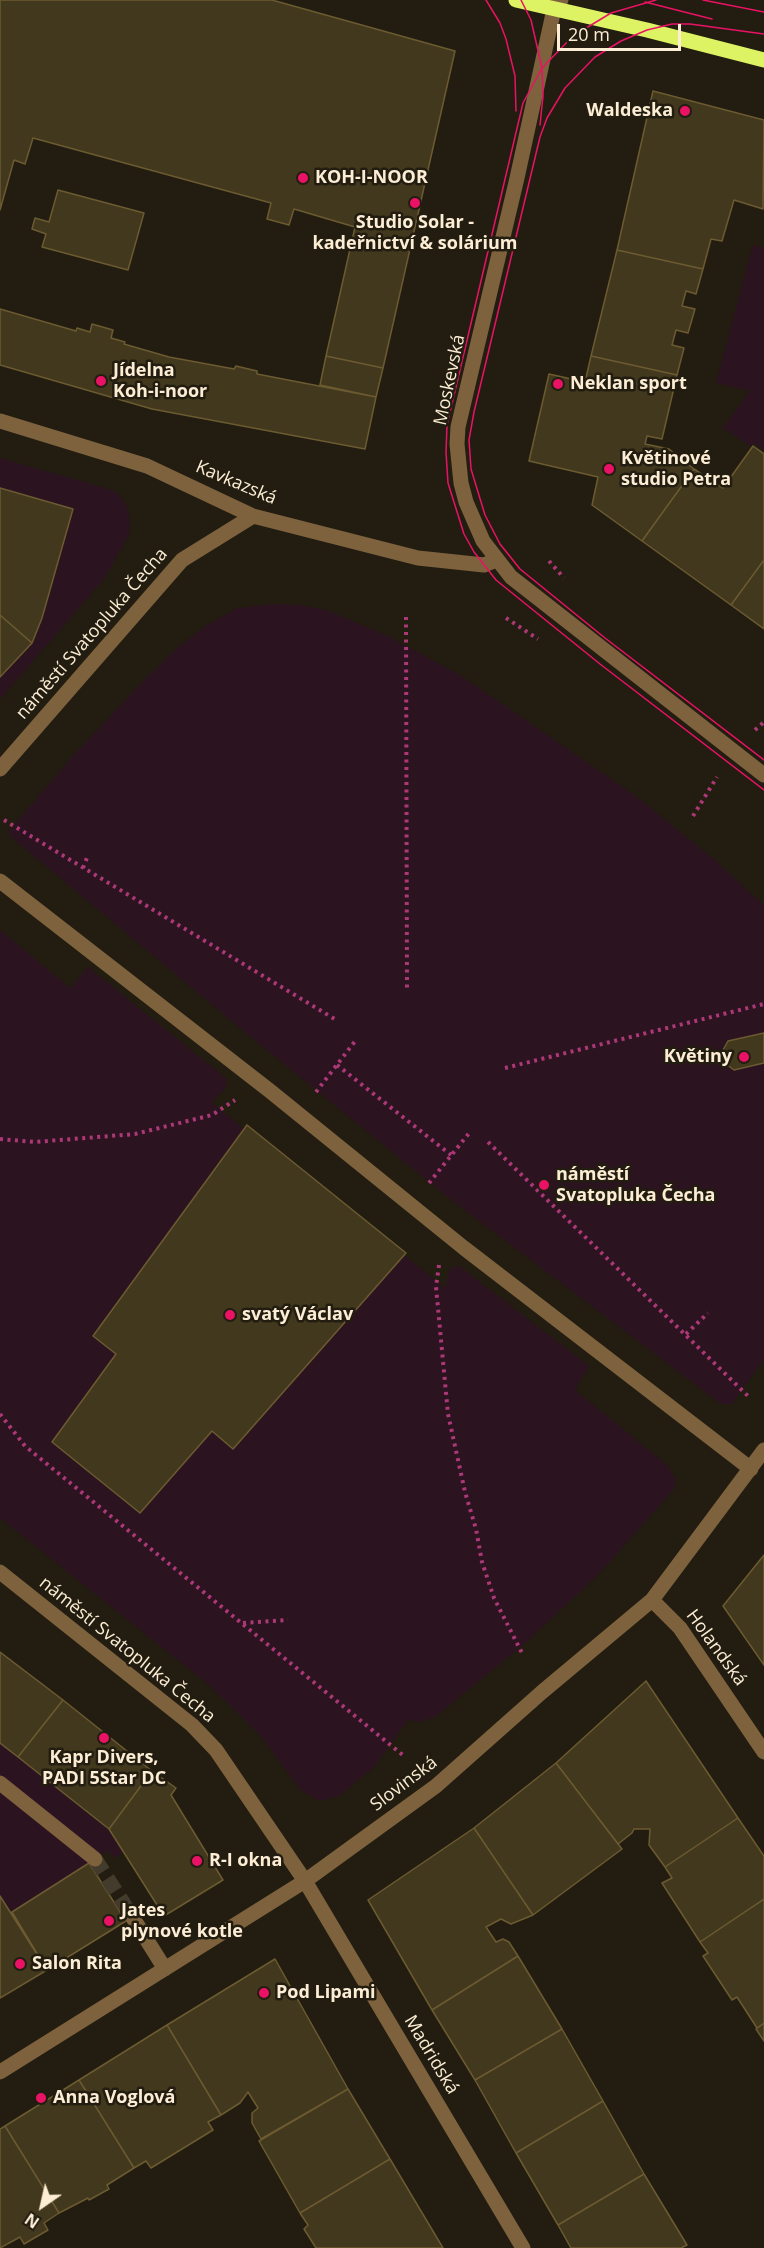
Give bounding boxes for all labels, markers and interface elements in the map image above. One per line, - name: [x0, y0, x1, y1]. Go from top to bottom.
- scale bar: [560, 12, 684, 50]
- text: 20 m: [568, 22, 610, 46]
- place label: Waldeska: [586, 100, 673, 122]
- marker: Waldeska: [678, 104, 692, 118]
- place label: KOH-I-NOOR: [315, 167, 428, 189]
- marker: KOH-I-NOOR: [296, 171, 310, 185]
- marker: Studio Solar - kadeřnictví & solárium: [408, 196, 422, 210]
- place label: Studio Solar - kadeřnictví & solárium: [313, 212, 517, 254]
- street label: Moskevská: [430, 333, 470, 427]
- place label: Jídelna Koh-i-noor: [113, 360, 207, 403]
- place label: Neklan sport: [570, 373, 687, 395]
- marker: Jídelna Koh-i-noor: [94, 374, 108, 388]
- marker: Neklan sport: [551, 377, 565, 391]
- place label: Květinové studio Petra: [621, 448, 731, 490]
- street label: Kavkazská: [192, 456, 280, 510]
- marker: Květinové studio Petra: [602, 462, 616, 476]
- street label: náměstí Svatopluka Čecha: [12, 544, 172, 724]
- place label: Květiny: [664, 1046, 732, 1068]
- marker: Květiny: [737, 1050, 751, 1064]
- place label: náměstí Svatopluka Čecha: [556, 1164, 715, 1206]
- marker: náměstí Svatopluka Čecha: [537, 1178, 551, 1192]
- place label: svatý Václav: [242, 1304, 353, 1326]
- marker: svatý Václav: [223, 1308, 237, 1322]
- street label: náměstí Svatopluka Čecha: [35, 1572, 219, 1728]
- street label: Holandská: [681, 1606, 751, 1690]
- marker: Kapr Divers, PADI 5Star DC: [97, 1731, 111, 1745]
- place label: Kapr Divers, PADI 5Star DC: [42, 1747, 166, 1790]
- street label: Slovinská: [366, 1752, 442, 1816]
- place label: R-I okna: [209, 1850, 282, 1872]
- marker: R-I okna: [190, 1854, 204, 1868]
- place label: Jates plynové kotle: [121, 1900, 243, 1942]
- marker: Jates plynové kotle: [102, 1914, 116, 1928]
- place label: Salon Rita: [32, 1953, 122, 1975]
- marker: Salon Rita: [13, 1957, 27, 1971]
- place label: Pod Lipami: [276, 1982, 376, 2004]
- marker: Pod Lipami: [257, 1986, 271, 2000]
- street label: Madridská: [399, 2012, 463, 2098]
- place label: Anna Voglová: [53, 2087, 175, 2109]
- marker: Anna Voglová: [34, 2091, 48, 2105]
- north arrow: [12, 2176, 72, 2236]
- text: N: [20, 2208, 43, 2234]

